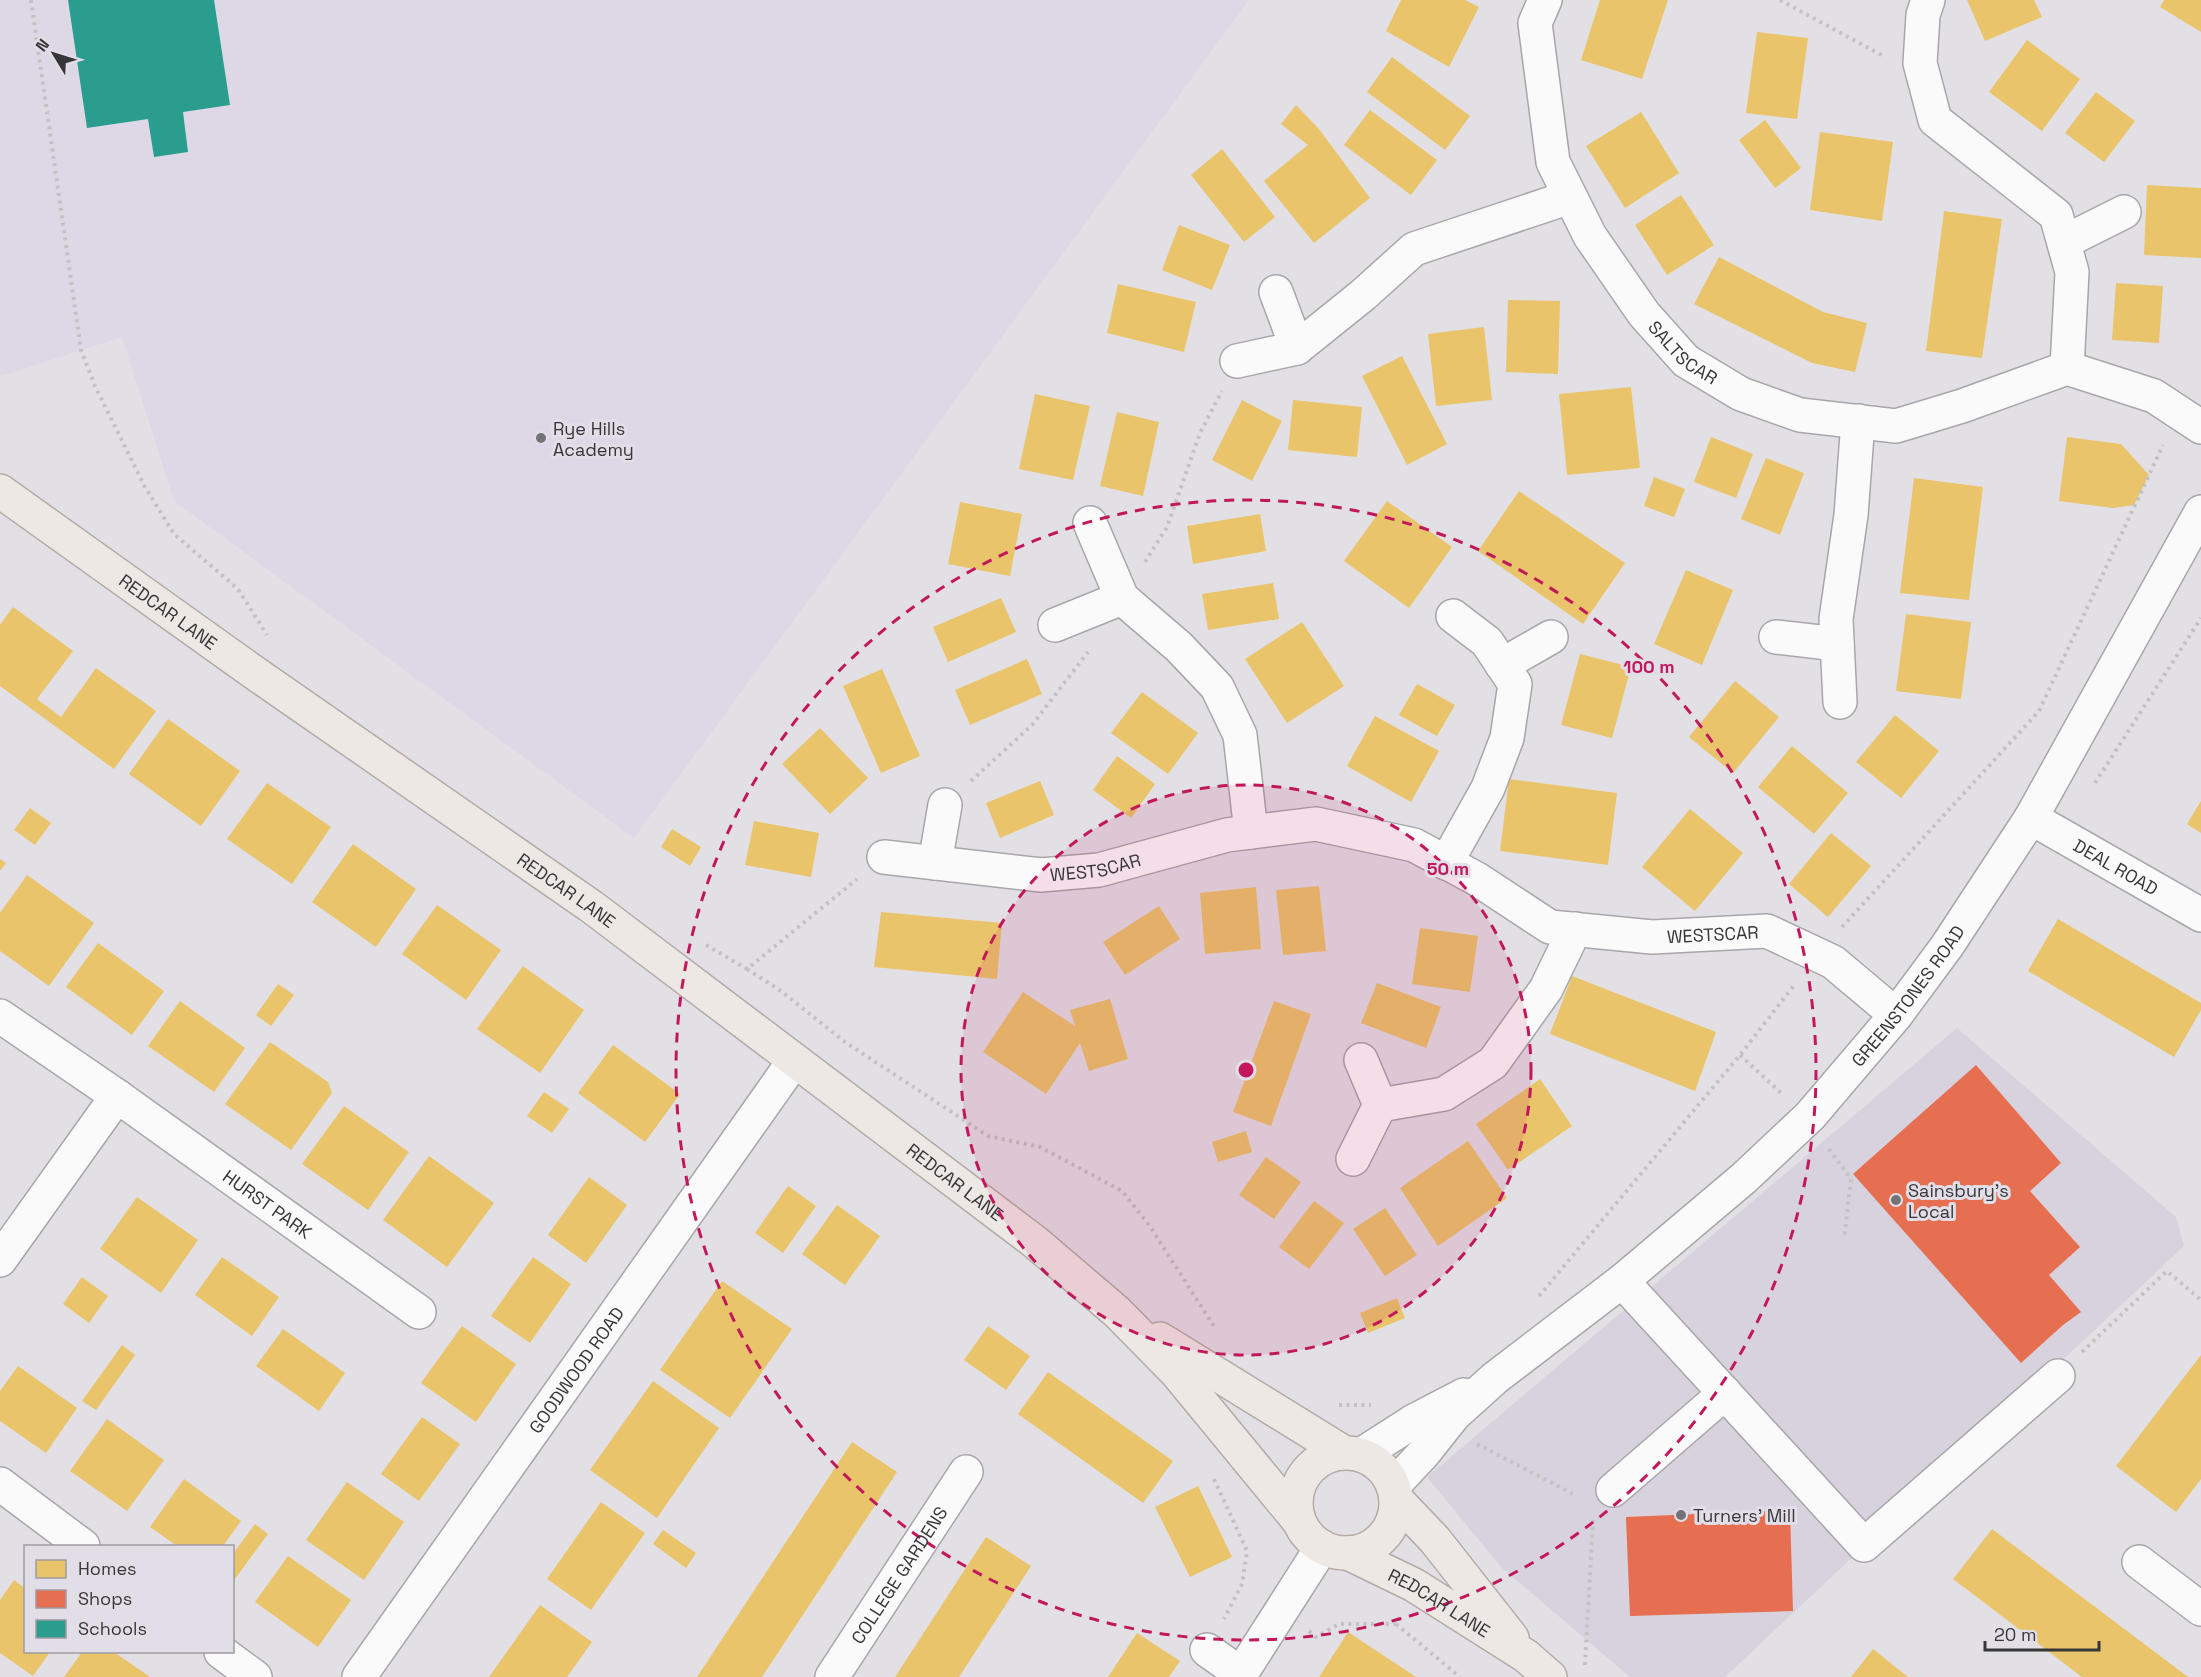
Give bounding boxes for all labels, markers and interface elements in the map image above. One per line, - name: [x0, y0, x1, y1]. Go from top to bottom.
- north arrow: [24, 24, 84, 84]
- text: N: [31, 34, 54, 56]
- street label: SALTSCAR: [1644, 315, 1722, 389]
- place label: Rye Hills Academy: [553, 417, 634, 461]
- marker: Rye Hills Academy: [534, 431, 548, 445]
- street label: REDCAR LANE: [115, 568, 222, 654]
- text: 100 m: [1623, 655, 1675, 678]
- street label: DEAL ROAD: [2070, 833, 2163, 900]
- street label: REDCAR LANE: [513, 847, 621, 933]
- street label: WESTSCAR: [1049, 848, 1143, 886]
- text: 50 m: [1427, 857, 1469, 880]
- street label: WESTSCAR: [1666, 920, 1759, 948]
- street label: GREENSTONES ROAD: [1846, 921, 1969, 1071]
- centre of rings: [1236, 1060, 1256, 1080]
- street label: REDCAR LANE: [902, 1138, 1008, 1226]
- street label: HURST PARK: [219, 1164, 317, 1243]
- place label: Sainsbury's Local: [1908, 1179, 2009, 1223]
- marker: Sainsbury's Local: [1889, 1193, 1903, 1207]
- street label: GOODWOOD ROAD: [523, 1302, 628, 1438]
- street label: COLLEGE GARDENS: [845, 1502, 952, 1648]
- place label: Turners' Mill: [1693, 1504, 1796, 1527]
- marker: Turners' Mill: [1674, 1508, 1688, 1522]
- legend: [24, 1545, 234, 1653]
- text: Homes: [78, 1557, 137, 1580]
- street label: REDCAR LANE: [1385, 1563, 1495, 1642]
- text: Shops: [78, 1587, 132, 1610]
- scale bar: [1985, 1614, 2099, 1652]
- text: Schools: [78, 1617, 147, 1640]
- text: 20 m: [1994, 1623, 2037, 1646]

